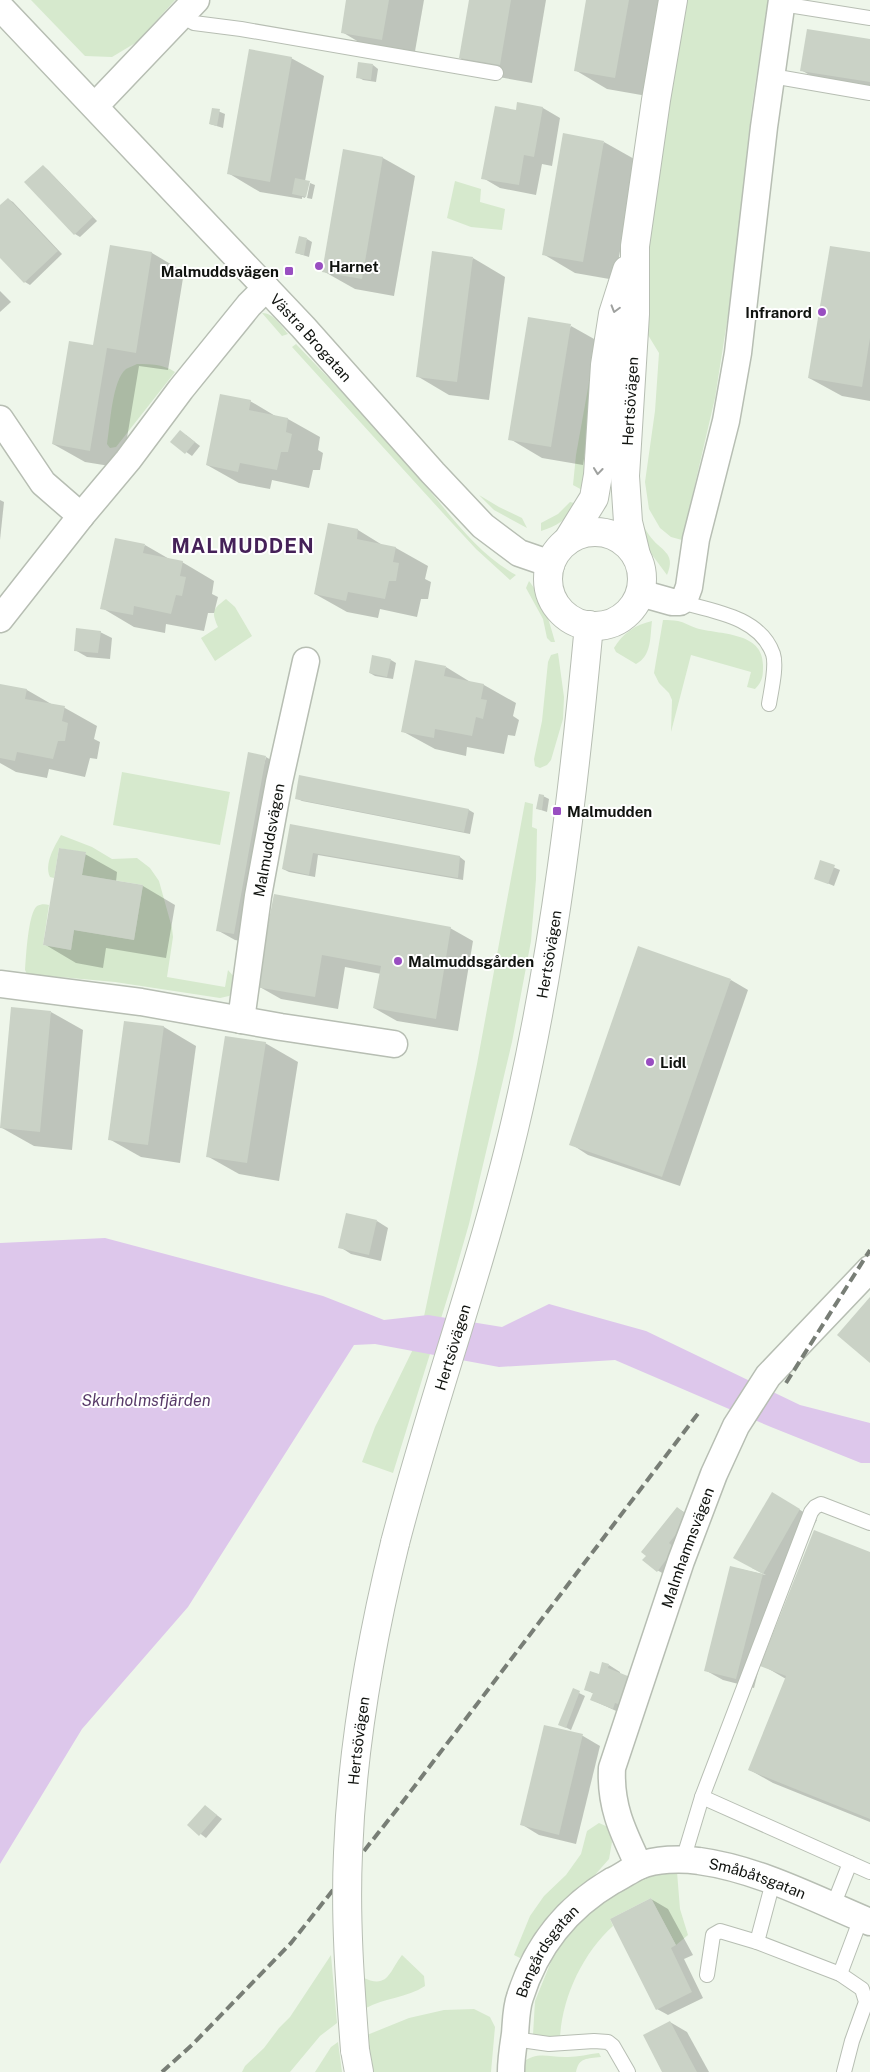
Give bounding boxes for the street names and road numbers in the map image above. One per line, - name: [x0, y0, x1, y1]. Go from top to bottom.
- street label: Västra Brogatan: [267, 290, 356, 385]
- street label: Hertsövägen: [618, 356, 641, 446]
- street label: Malmuddsvägen: [250, 782, 287, 898]
- street label: Hertsövägen: [533, 909, 564, 1000]
- street label: Hertsövägen: [431, 1302, 473, 1392]
- street label: Malmhamnsvägen: [658, 1485, 717, 1610]
- street label: Hertsövägen: [344, 1695, 372, 1786]
- street label: Småbåtsgatan: [707, 1854, 809, 1902]
- street label: Bangårdsgatan: [512, 1901, 582, 2000]

